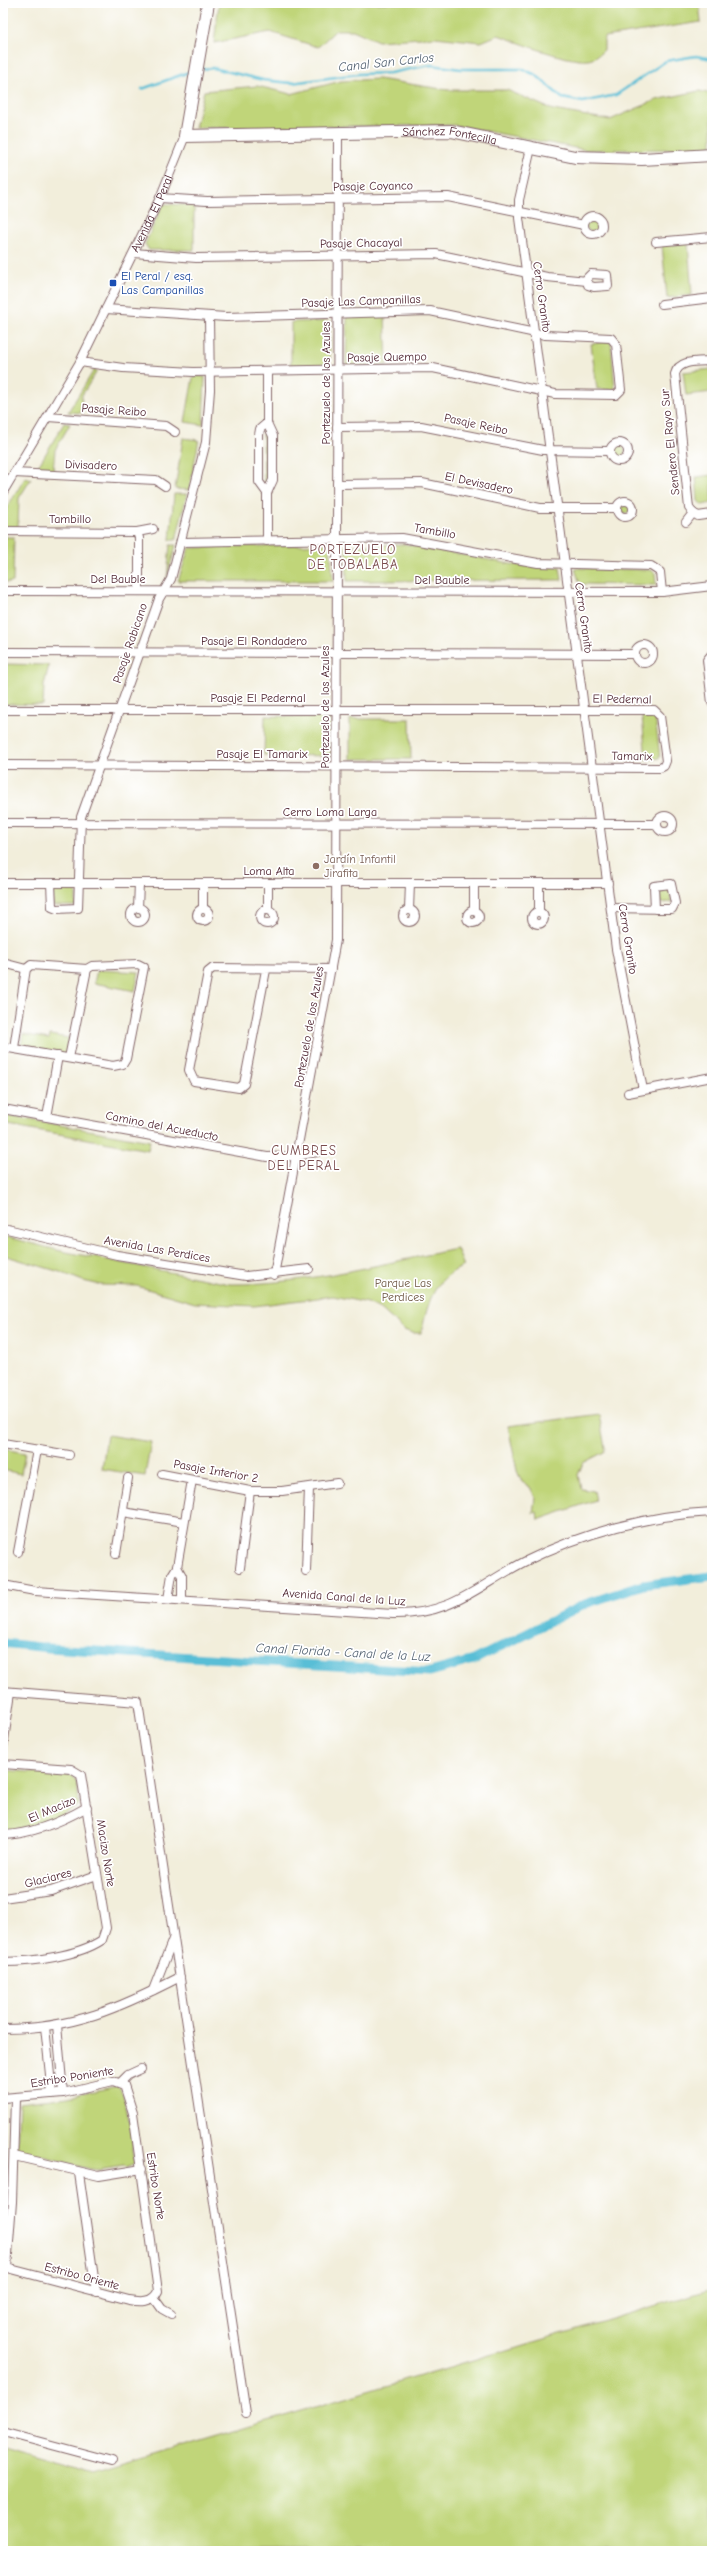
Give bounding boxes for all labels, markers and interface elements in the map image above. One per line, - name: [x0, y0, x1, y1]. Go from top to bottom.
- water label: Canal San Carlos: [337, 49, 435, 74]
- street label: Sánchez Fontecilla: [402, 124, 498, 147]
- street label: Avenida El Peral: [128, 173, 175, 254]
- street label: Pasaje Coyanco: [333, 178, 413, 194]
- street label: Pasaje Chacayal: [320, 235, 402, 251]
- street label: Cerro Granito: [530, 261, 554, 333]
- place label: El Peral / esq. Las Campanillas: [121, 269, 204, 297]
- marker: El Peral / esq. Las Campanillas: [108, 278, 118, 288]
- street label: Pasaje Las Campanillas: [301, 292, 421, 310]
- street label: Portezuelo de los Azules: [319, 322, 333, 444]
- street label: Pasaje Quempo: [347, 349, 427, 365]
- street label: Sendero El Rayo Sur: [657, 388, 683, 496]
- street label: Pasaje Reibo: [81, 401, 147, 419]
- street label: Pasaje Reibo: [443, 410, 509, 438]
- street label: Divisadero: [65, 457, 117, 473]
- street label: El Devisadero: [444, 469, 514, 497]
- street label: Tambillo: [49, 512, 91, 526]
- street label: Tambillo: [413, 520, 457, 542]
- district label: PORTEZUELO DE TOBALABA: [307, 542, 399, 572]
- street label: Del Bauble: [90, 572, 146, 586]
- street label: Del Bauble: [414, 573, 470, 587]
- street label: Cerro Granito: [572, 582, 596, 654]
- street label: Pasaje Rabicano: [110, 601, 150, 685]
- street label: Pasaje El Rondadero: [201, 634, 307, 648]
- street label: Portezuelo de los Azules: [318, 646, 332, 768]
- street label: Pasaje El Pedernal: [210, 691, 306, 705]
- street label: El Pedernal: [593, 691, 651, 707]
- street label: Pasaje El Tamarix: [217, 747, 308, 761]
- street label: Tamarix: [612, 749, 653, 763]
- street label: Cerro Loma Larga: [283, 805, 377, 819]
- place label: Jardín Infantil Jirafita: [324, 852, 396, 880]
- marker: Jardín Infantil Jirafita: [311, 861, 321, 871]
- street label: Loma Alta: [243, 864, 295, 878]
- street label: Cerro Granito: [616, 903, 640, 975]
- street label: Portezuelo de los Azules: [291, 965, 327, 1089]
- street label: Camino del Acueducto: [104, 1108, 220, 1144]
- district label: CUMBRES DEL PERAL: [268, 1143, 340, 1173]
- street label: Avenida Las Perdices: [103, 1233, 211, 1265]
- park label: Parque Las Perdices: [375, 1276, 431, 1304]
- street label: Pasaje Interior 2: [173, 1457, 259, 1485]
- street label: Avenida Canal de la Luz: [282, 1586, 407, 1608]
- water label: Canal Florida - Canal de la Luz: [255, 1640, 431, 1664]
- street label: El Macizo: [26, 1793, 78, 1825]
- street label: Macizo Norte: [94, 1818, 118, 1888]
- street label: Glaciares: [23, 1865, 73, 1891]
- street label: Estribo Poniente: [30, 2064, 114, 2090]
- street label: Estribo Norte: [144, 2151, 168, 2221]
- street label: Estribo Oriente: [43, 2259, 121, 2293]

